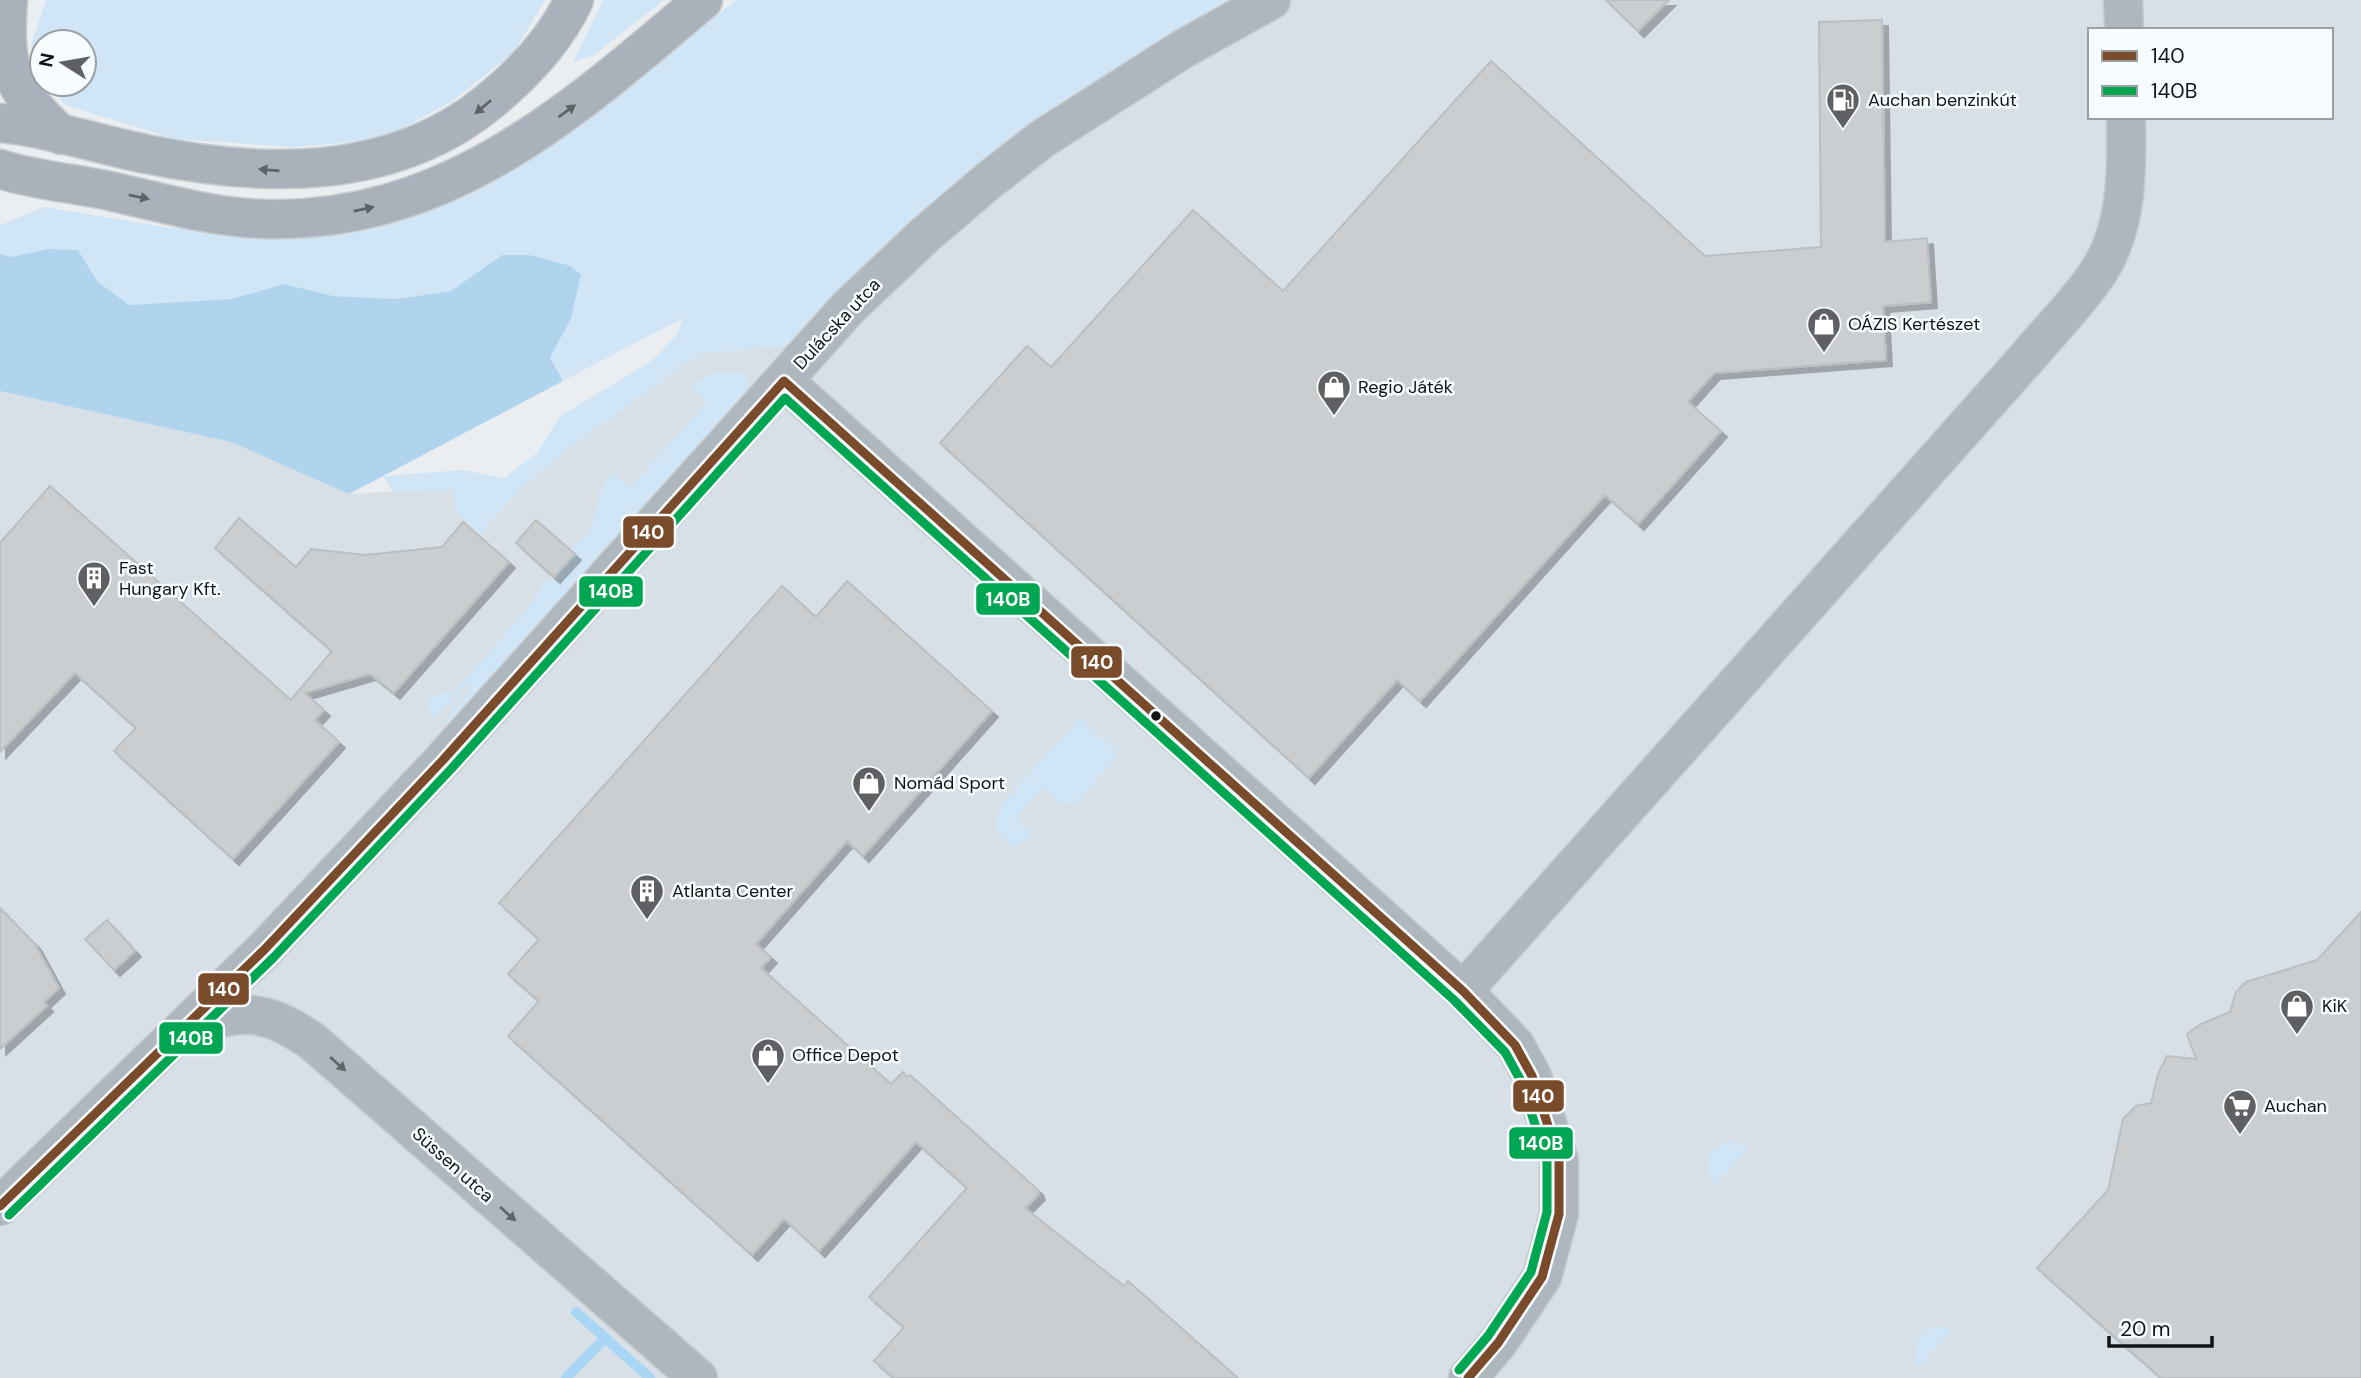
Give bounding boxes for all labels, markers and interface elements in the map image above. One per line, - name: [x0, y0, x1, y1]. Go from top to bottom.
- north arrow: [28, 28, 98, 98]
- legend: [2088, 28, 2333, 119]
- text: 140: [2151, 42, 2185, 70]
- text: N: [33, 51, 60, 69]
- text: 140B: [2151, 77, 2197, 105]
- fuel station icon: Auchan benzinkút: [1824, 81, 1862, 130]
- place label: Auchan benzinkút: [1868, 88, 2017, 112]
- one-way arrow: [474, 99, 492, 115]
- one-way arrow: [558, 104, 576, 118]
- one-way arrow: [258, 164, 280, 175]
- one-way arrow: [128, 192, 150, 203]
- one-way arrow: [353, 203, 375, 214]
- street label: Dulácska utca: [788, 273, 886, 375]
- shop icon: OÁZIS Kertészet: [1805, 305, 1843, 354]
- place label: OÁZIS Kertészet: [1848, 312, 1980, 336]
- shop icon: Regio Játék: [1315, 368, 1353, 417]
- place label: Regio Játék: [1358, 375, 1453, 399]
- line badge: 140: [622, 515, 675, 549]
- text: 140: [632, 520, 664, 545]
- place label: Fast Hungary Kft.: [119, 556, 220, 601]
- building icon: Fast Hungary Kft.: [75, 559, 113, 608]
- line badge: 140B: [578, 575, 644, 608]
- text: 140B: [589, 579, 633, 604]
- line badge: 140B: [975, 582, 1041, 616]
- text: 140B: [986, 587, 1030, 612]
- line badge: 140: [1070, 645, 1123, 679]
- text: 140: [1081, 650, 1113, 675]
- unlabelled marker: [1149, 709, 1163, 723]
- shop icon: Nomád Sport: [850, 764, 888, 813]
- place label: Nomád Sport: [894, 771, 1005, 795]
- building icon: Atlanta Center: [628, 872, 666, 921]
- place label: Atlanta Center: [672, 879, 794, 903]
- line badge: 140: [197, 972, 250, 1006]
- text: 140: [208, 977, 240, 1002]
- shop icon: KiK: [2278, 987, 2316, 1036]
- place label: KiK: [2322, 994, 2348, 1018]
- line badge: 140B: [158, 1021, 224, 1055]
- text: 140B: [169, 1026, 213, 1051]
- shop icon: Office Depot: [749, 1036, 787, 1085]
- place label: Office Depot: [792, 1043, 899, 1067]
- one-way arrow: [329, 1056, 347, 1072]
- line badge: 140: [1512, 1079, 1565, 1113]
- text: 140: [1522, 1084, 1554, 1109]
- supermarket icon: Auchan: [2221, 1087, 2259, 1136]
- place label: Auchan: [2264, 1094, 2327, 1118]
- street label: Süssen utca: [407, 1122, 499, 1208]
- line badge: 140B: [1508, 1126, 1574, 1160]
- text: 140B: [1519, 1131, 1563, 1156]
- one-way arrow: [499, 1206, 516, 1222]
- scale bar: [2109, 1304, 2212, 1348]
- text: 20 m: [2120, 1315, 2171, 1343]

